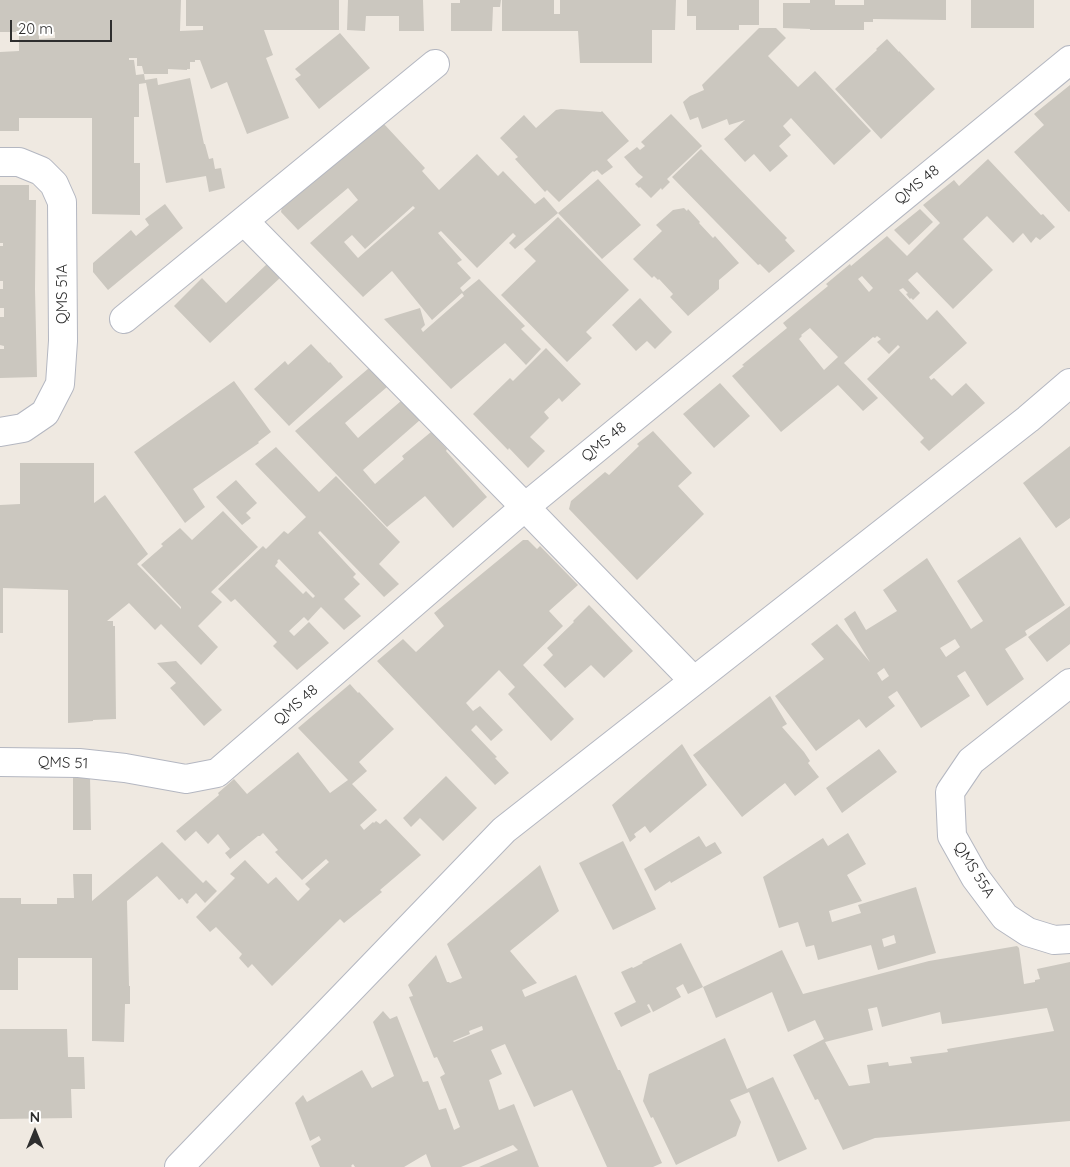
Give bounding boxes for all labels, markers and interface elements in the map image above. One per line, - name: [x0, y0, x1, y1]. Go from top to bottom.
- scale bar: [12, 10, 115, 42]
- text: 20 m: [18, 19, 53, 38]
- street label: QMS 48: [891, 161, 943, 209]
- street label: QMS 51A: [53, 264, 71, 324]
- street label: QMS 48: [578, 418, 630, 466]
- street label: QMS 48: [270, 681, 322, 729]
- street label: QMS 51: [38, 753, 88, 773]
- street label: QMS 55A: [950, 839, 998, 901]
- north arrow: [10, 1107, 60, 1157]
- text: N: [30, 1108, 40, 1126]

